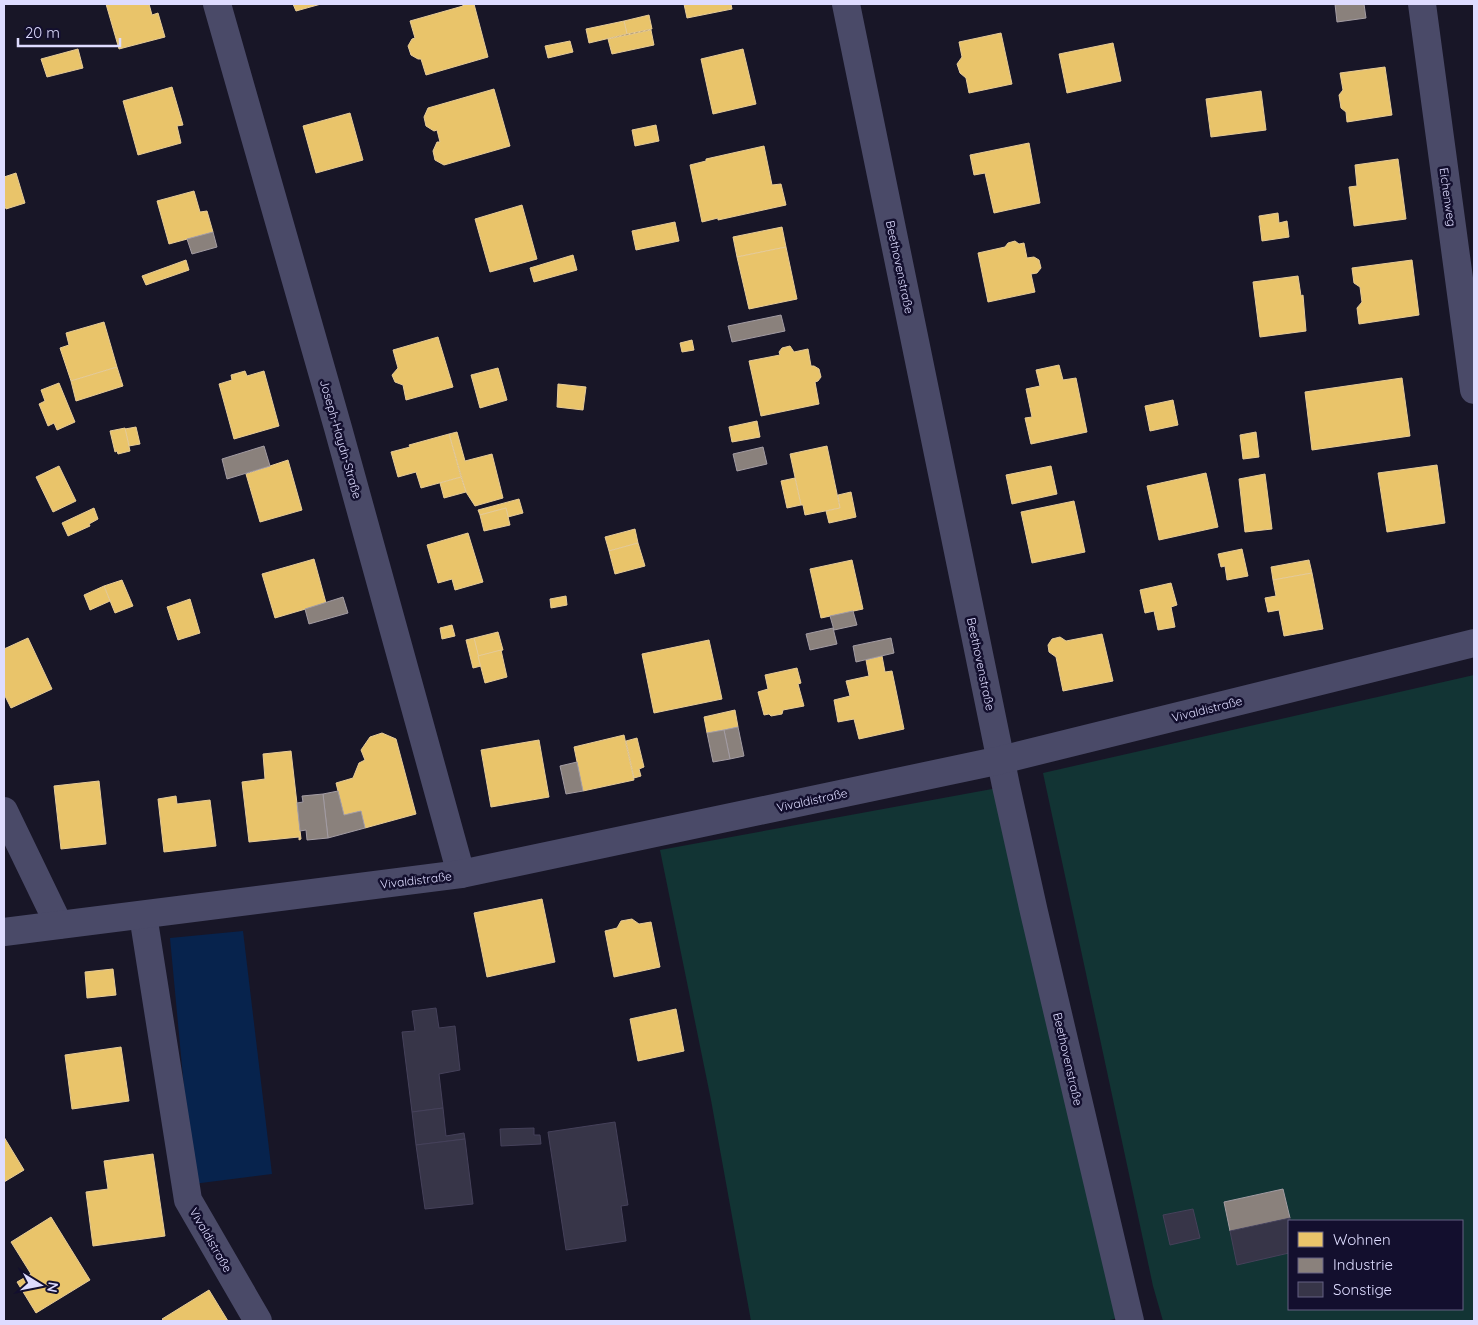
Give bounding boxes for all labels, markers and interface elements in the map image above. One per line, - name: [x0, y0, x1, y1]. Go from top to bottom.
- scale bar: [18, 15, 120, 47]
- text: 20 m: [25, 23, 60, 42]
- street label: Eichenweg: [1436, 167, 1460, 227]
- street label: Beethovenstraße: [883, 219, 917, 315]
- street label: Joseph-Haydn-Straße: [317, 378, 365, 501]
- street label: Beethovenstraße: [964, 616, 998, 712]
- street label: Vivaldistraße: [1170, 693, 1244, 725]
- street label: Vivaldistraße: [775, 785, 849, 815]
- street label: Vivaldistraße: [379, 868, 453, 892]
- street label: Beethovenstraße: [1050, 1011, 1086, 1107]
- street label: Vivaldistraße: [186, 1205, 236, 1275]
- legend: [1288, 1220, 1463, 1310]
- text: Wohnen: [1333, 1230, 1391, 1249]
- text: Industrie: [1333, 1255, 1393, 1274]
- north arrow: [15, 1260, 65, 1310]
- text: Sonstige: [1333, 1280, 1392, 1299]
- text: N: [43, 1281, 63, 1294]

